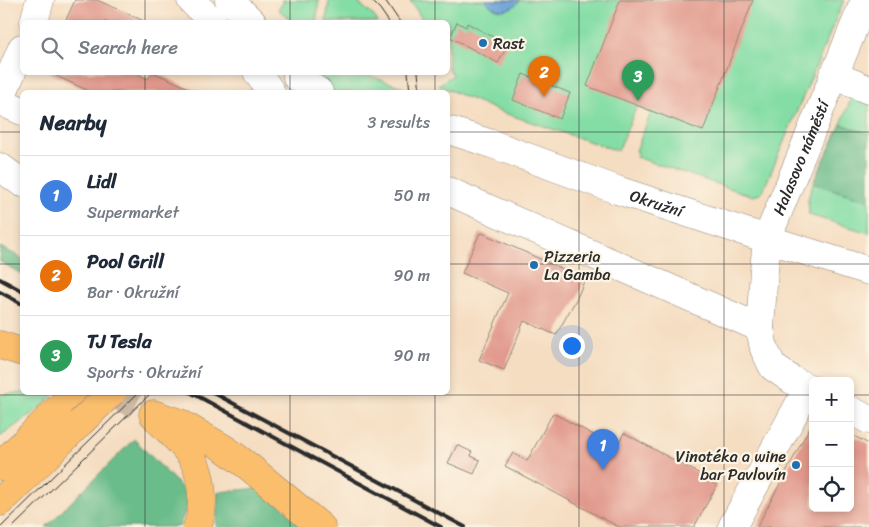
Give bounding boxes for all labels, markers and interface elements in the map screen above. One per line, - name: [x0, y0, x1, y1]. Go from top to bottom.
- search box: [20, 20, 450, 75]
- place label: Rast: [493, 29, 525, 58]
- text: Search here: [78, 31, 178, 64]
- icon: search: [38, 34, 66, 62]
- marker: Rast: [477, 37, 489, 49]
- pin: 2: [528, 56, 560, 97]
- pin: 3: [622, 60, 654, 101]
- street label: Halasovo náměstí: [764, 93, 838, 220]
- text: Nearby: [40, 104, 106, 142]
- text: 3 results: [367, 108, 430, 137]
- text: Lidl: [87, 165, 116, 198]
- text: 1: [53, 181, 59, 210]
- text: 50 m: [394, 181, 430, 210]
- street label: Okružní: [626, 181, 689, 226]
- text: Supermarket: [87, 198, 179, 227]
- place label: Pizzeria La Gamba: [544, 242, 610, 289]
- text: Pool Grill: [87, 245, 164, 278]
- marker: Pizzeria La Gamba: [528, 259, 540, 271]
- text: 2: [51, 261, 61, 290]
- text: 90 m: [394, 261, 430, 290]
- text: Bar · Okružní: [87, 278, 179, 307]
- text: TJ Tesla: [87, 325, 151, 358]
- your location: [559, 333, 585, 359]
- text: 3: [52, 341, 60, 370]
- text: 90 m: [394, 341, 430, 370]
- text: Sports · Okružní: [87, 358, 201, 387]
- map controls: [809, 377, 854, 512]
- button: +: [809, 377, 854, 422]
- button: −: [809, 422, 854, 467]
- pin: 1: [587, 429, 619, 470]
- place label: Vinotéka a wine bar Pavlovín: [675, 442, 786, 489]
- marker: Vinotéka a wine bar Pavlovín: [790, 459, 802, 471]
- button: locate: [809, 467, 854, 512]

